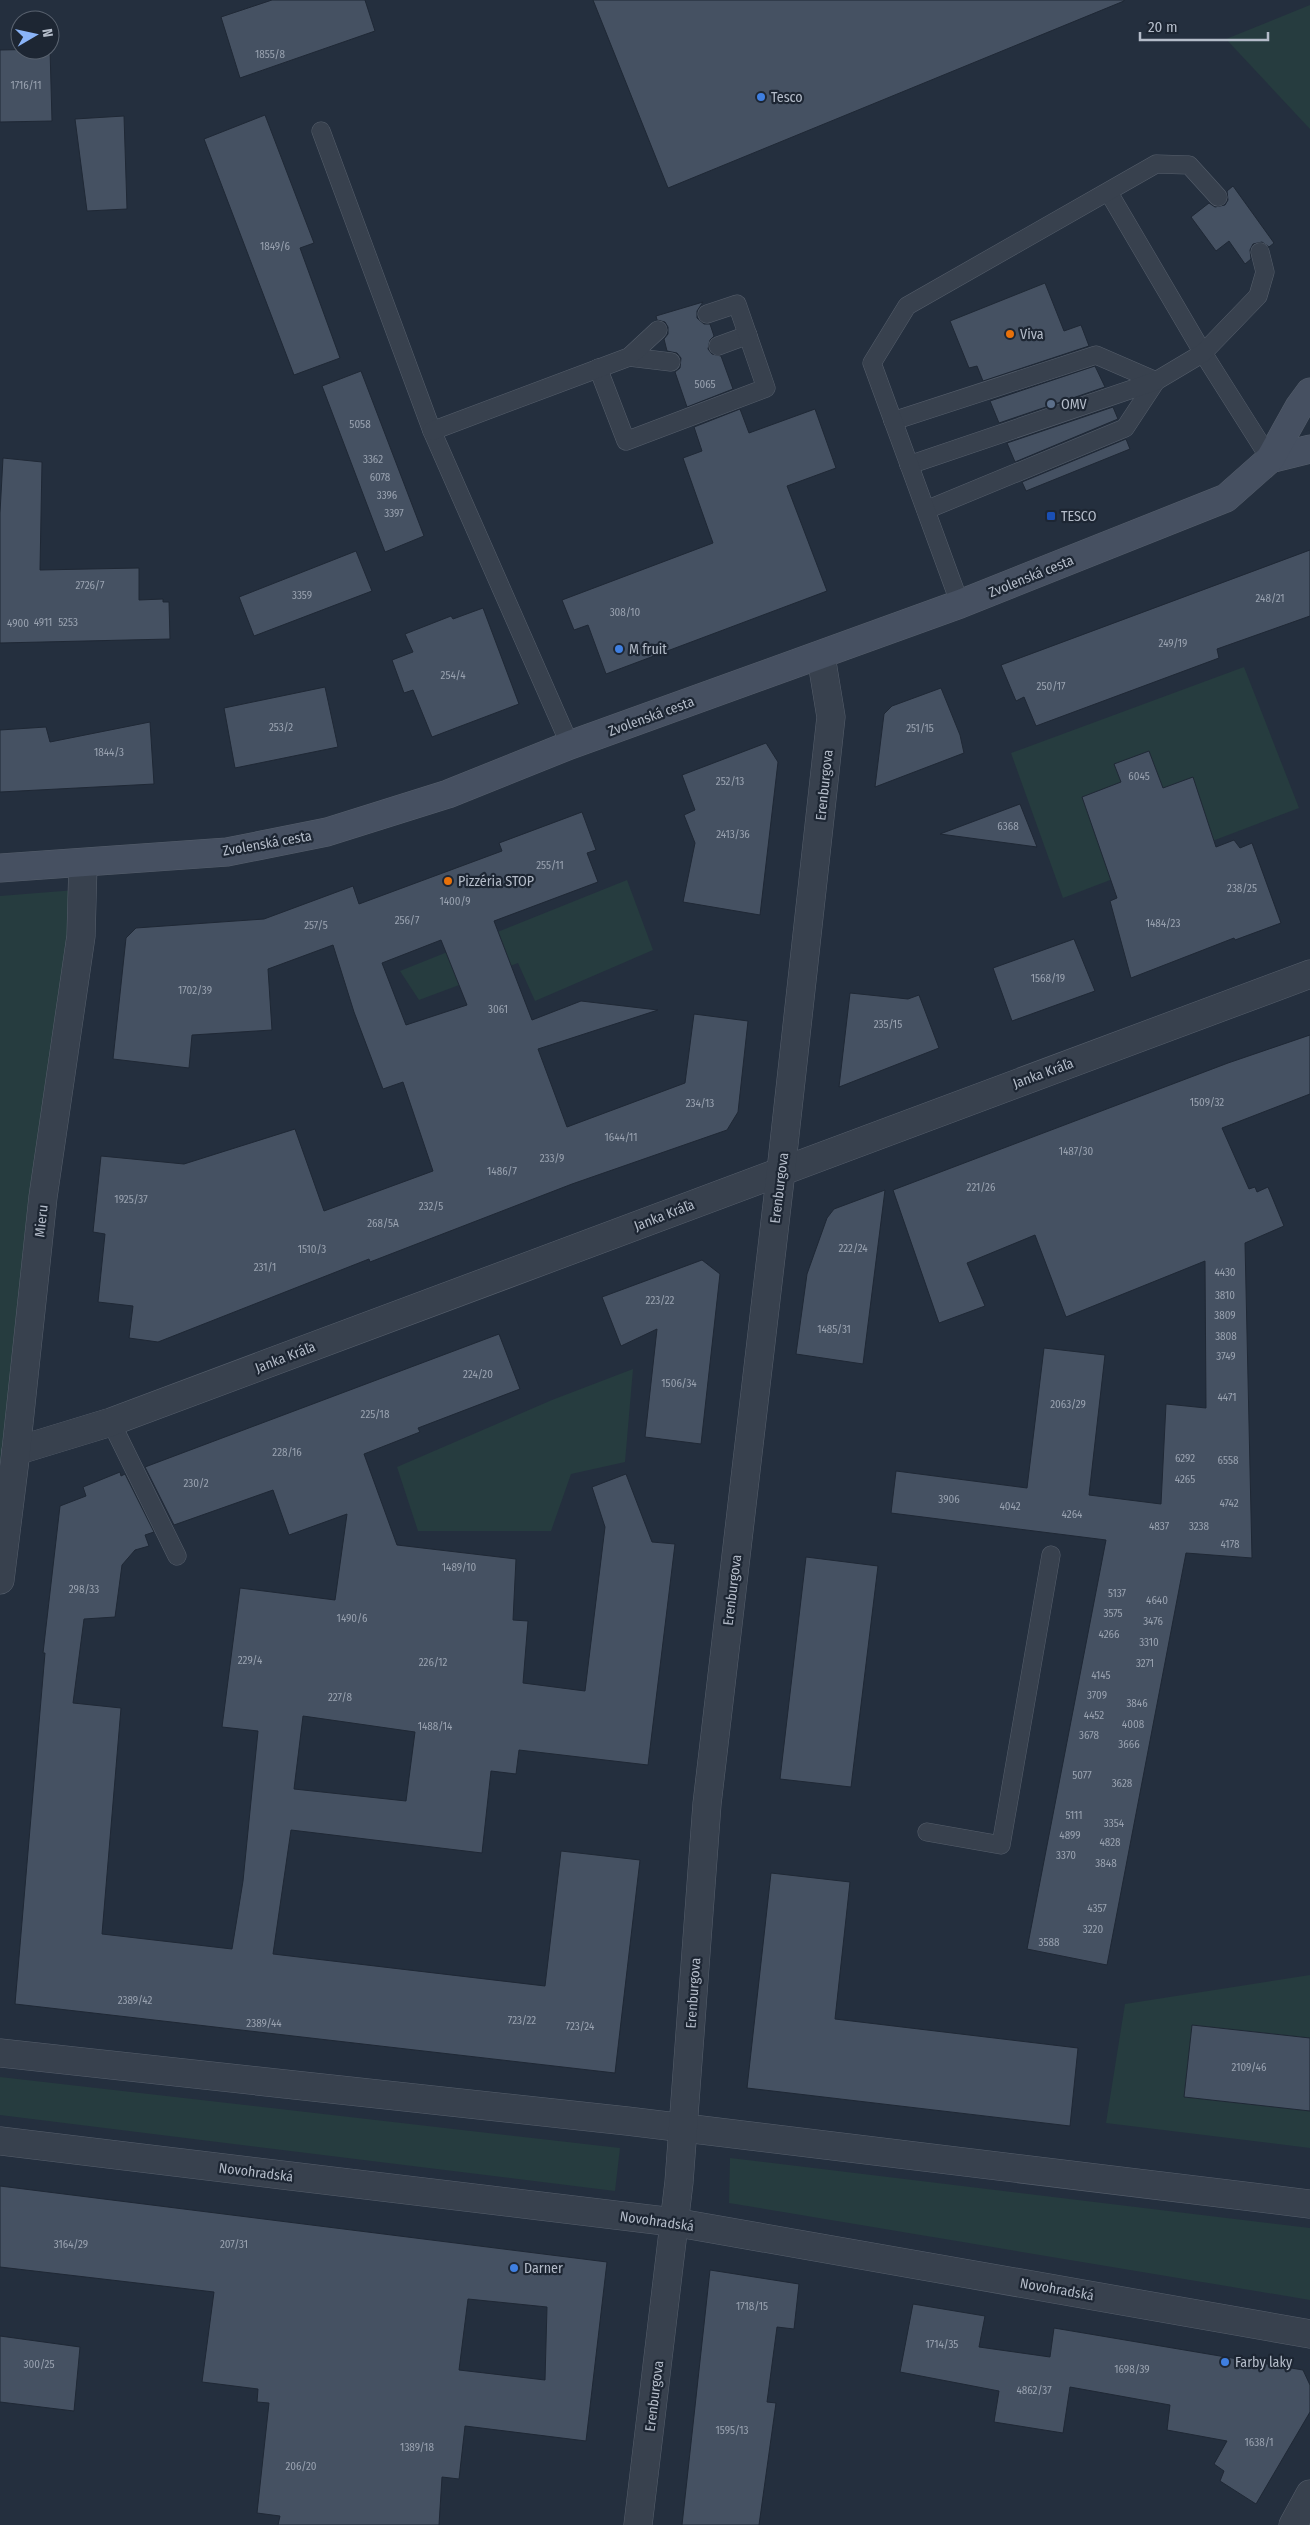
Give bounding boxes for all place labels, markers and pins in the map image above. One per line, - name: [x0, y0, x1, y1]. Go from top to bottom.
- place label: Tesco: [771, 89, 803, 106]
- marker: Tesco: [755, 91, 767, 103]
- place label: Viva: [1020, 326, 1044, 343]
- marker: Viva: [1004, 328, 1016, 340]
- place label: OMV: [1061, 396, 1088, 413]
- marker: OMV: [1045, 398, 1057, 410]
- place label: TESCO: [1061, 508, 1097, 525]
- marker: TESCO: [1045, 510, 1057, 522]
- place label: M fruit: [629, 641, 667, 658]
- marker: M fruit: [613, 643, 625, 655]
- place label: Pizzéria STOP: [458, 873, 534, 890]
- marker: Pizzéria STOP: [442, 875, 454, 887]
- place label: Darner: [524, 2260, 563, 2277]
- marker: Darner: [508, 2262, 520, 2274]
- place label: Farby laky: [1235, 2354, 1293, 2371]
- marker: Farby laky: [1219, 2356, 1231, 2368]

